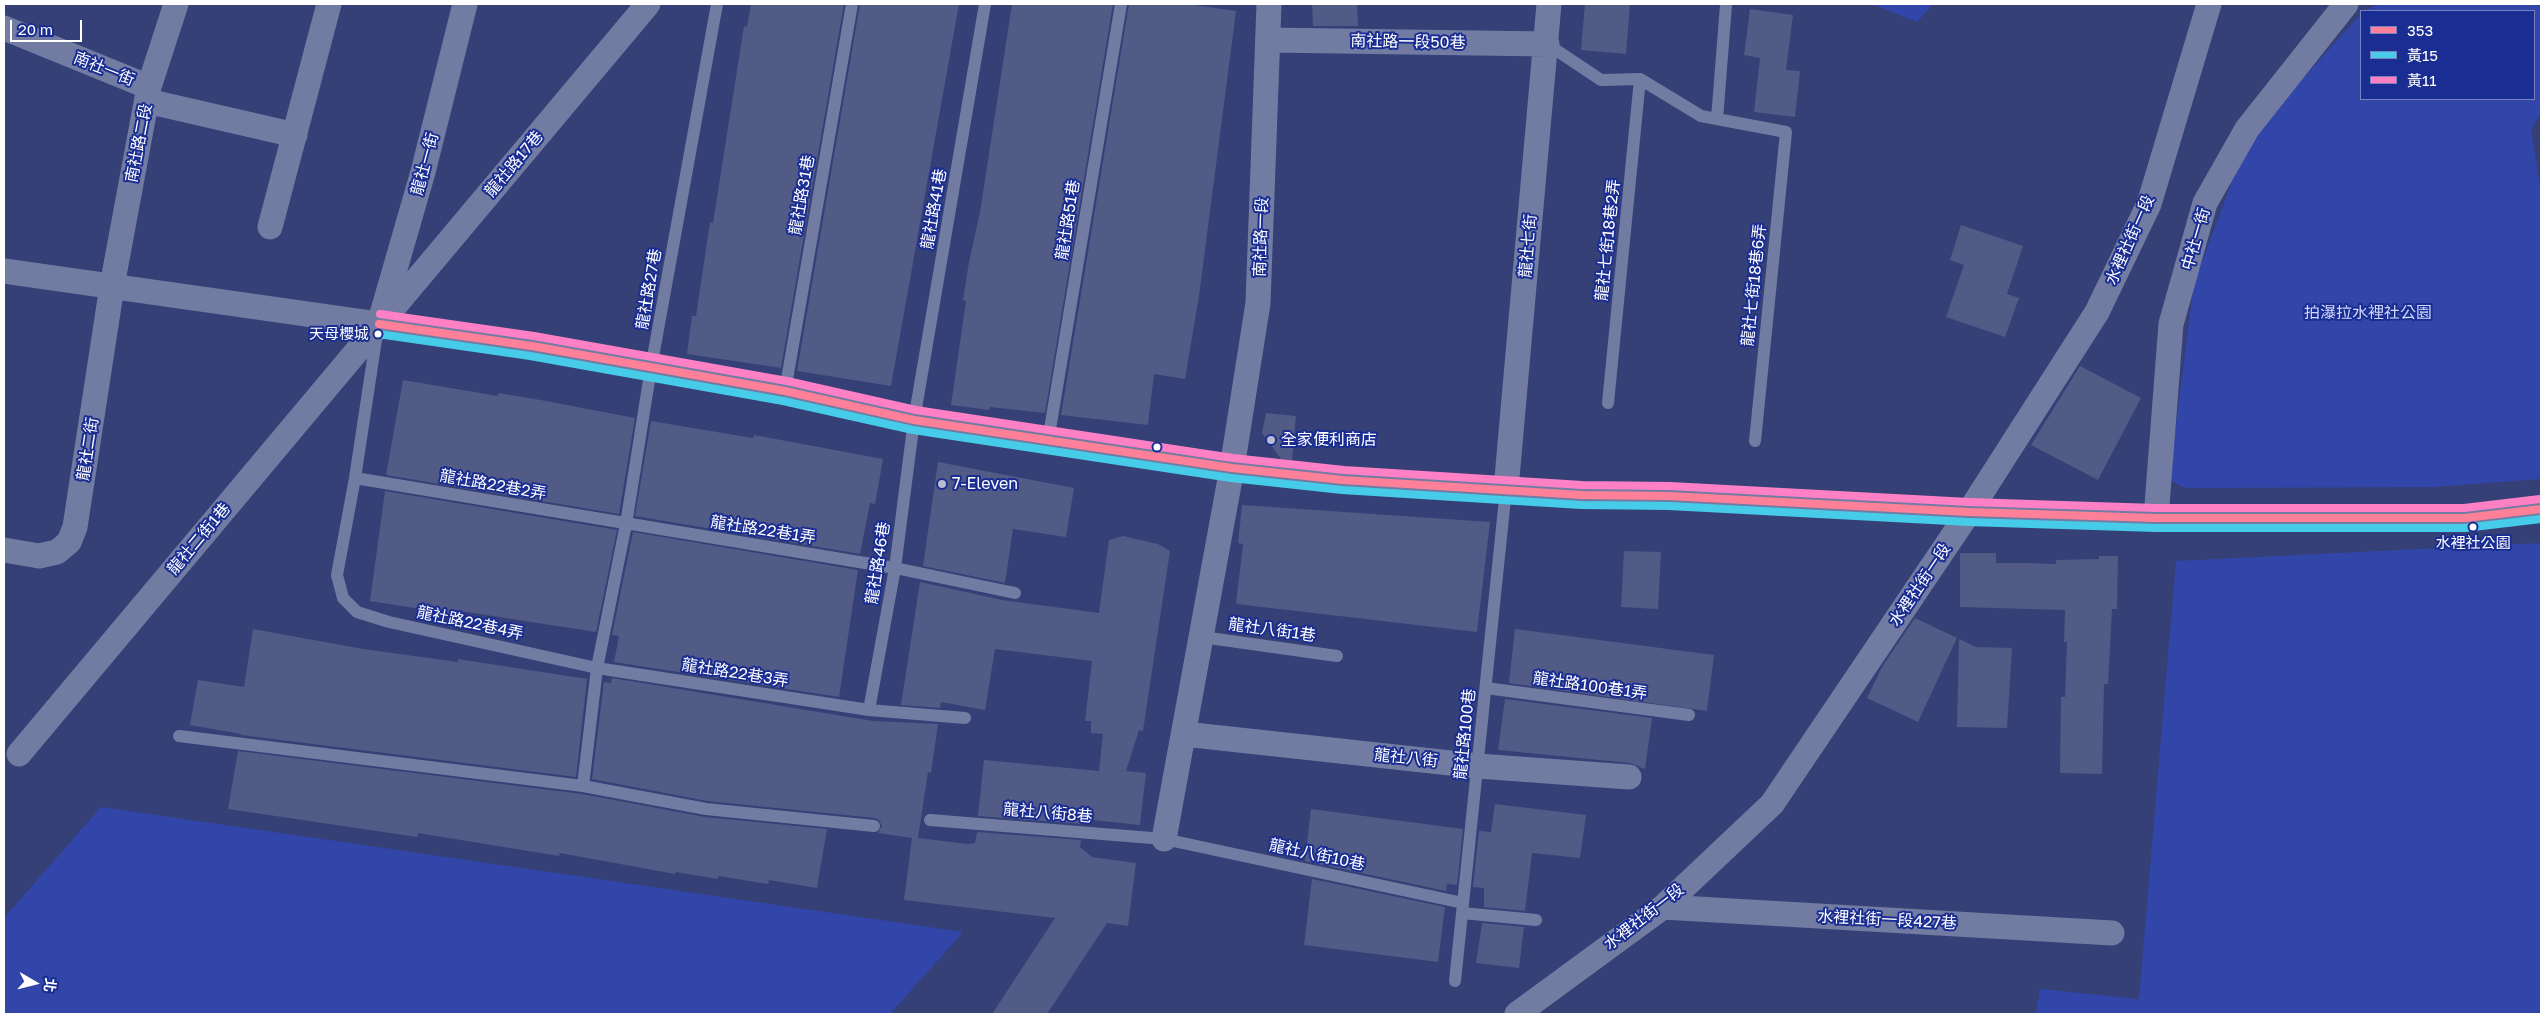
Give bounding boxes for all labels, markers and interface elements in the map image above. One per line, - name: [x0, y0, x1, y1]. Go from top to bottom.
- scale bar: [12, 10, 85, 42]
- legend: [2360, 10, 2535, 100]
- text: 20 m: [18, 20, 53, 38]
- text: 353: [2407, 21, 2433, 39]
- street label: 南社路一段50巷: [1350, 31, 1466, 53]
- text: 黃15: [2407, 46, 2438, 64]
- street label: 南社一街: [71, 48, 137, 90]
- text: 黃11: [2407, 71, 2437, 89]
- street label: 南社路二段: [122, 102, 156, 184]
- street label: 龍社路17巷: [481, 127, 547, 201]
- street label: 龍社一街: [407, 131, 443, 197]
- street label: 龍社路31巷: [786, 153, 818, 237]
- street label: 龍社路41巷: [917, 167, 951, 251]
- street label: 龍社路51巷: [1052, 178, 1084, 262]
- street label: 龍社七街18巷2弄: [1592, 178, 1624, 302]
- street label: 水裡社街一段: [2102, 192, 2158, 288]
- street label: 南社路一段: [1250, 197, 1272, 277]
- street label: 中社一街: [2178, 206, 2214, 272]
- street label: 龍社七街: [1516, 213, 1540, 279]
- street label: 龍社七街18巷6弄: [1738, 223, 1770, 347]
- street label: 龍社路27巷: [632, 247, 666, 331]
- park label: 拍瀑拉水裡社公園: [2304, 303, 2432, 323]
- place label: 天母櫻城: [309, 325, 369, 343]
- marker: 天母櫻城: [373, 329, 383, 339]
- street label: 龍社二街: [74, 416, 102, 482]
- place label: 全家便利商店: [1281, 430, 1377, 450]
- marker: 全家便利商店: [1265, 434, 1277, 446]
- unlabelled marker: [1152, 442, 1162, 452]
- street label: 龍社路22巷2弄: [438, 466, 548, 504]
- place label: 7-Eleven: [952, 474, 1018, 494]
- marker: 7-Eleven: [936, 478, 948, 490]
- street label: 龍社二街1巷: [163, 499, 235, 579]
- street label: 龍社路22巷1弄: [709, 512, 817, 548]
- street label: 龍社路46巷: [862, 520, 894, 606]
- marker: 水裡社公園: [2468, 522, 2478, 532]
- place label: 水裡社公園: [2436, 534, 2510, 552]
- street label: 水裡社街一段: [1885, 540, 1955, 630]
- street label: 龍社路22巷4弄: [415, 602, 525, 644]
- street label: 龍社八街1巷: [1227, 614, 1317, 646]
- street label: 龍社路22巷3弄: [680, 655, 790, 691]
- street label: 龍社路100巷1弄: [1532, 668, 1648, 704]
- street label: 龍社路100巷: [1451, 687, 1479, 781]
- street label: 龍社八街: [1373, 745, 1439, 771]
- street label: 龍社八街8巷: [1002, 800, 1094, 826]
- street label: 龍社八街10巷: [1267, 835, 1367, 875]
- street label: 水裡社街一段: [1600, 880, 1688, 954]
- street label: 水裡社街一段427巷: [1817, 907, 1957, 933]
- north arrow: [10, 958, 60, 1008]
- text: 北: [41, 977, 60, 993]

